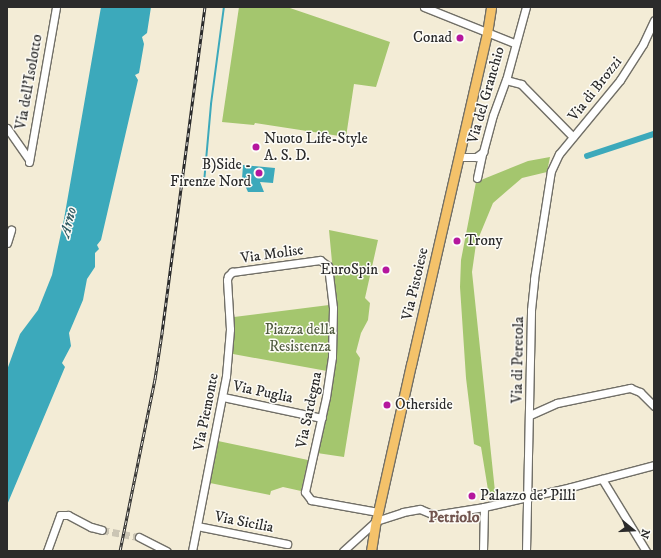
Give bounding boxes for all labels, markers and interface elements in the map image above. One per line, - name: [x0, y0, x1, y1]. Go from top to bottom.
- place label: Conad: [413, 29, 452, 47]
- street label: Via dell'Isolotto: [12, 33, 46, 131]
- marker: Conad: [455, 33, 465, 43]
- street label: Via del Granchio: [464, 44, 508, 146]
- street label: Via di Brozzi: [564, 53, 626, 125]
- place label: Nuoto Life-Style A. S. D.: [264, 129, 368, 164]
- marker: Nuoto Life-Style A. S. D.: [251, 142, 261, 152]
- place label: B)Side - Firenze Nord: [170, 155, 251, 190]
- marker: B)Side - Firenze Nord: [254, 168, 264, 178]
- water label: Arno: [55, 205, 81, 239]
- place label: Trony: [465, 232, 503, 250]
- marker: Trony: [452, 236, 462, 246]
- street label: Via Molise: [239, 241, 305, 267]
- street label: Via Pistoiese: [398, 246, 432, 322]
- place label: EuroSpin: [320, 261, 378, 279]
- marker: EuroSpin: [381, 265, 391, 275]
- street label: Via di Peretola: [508, 316, 528, 404]
- park label: Piazza della Resistenza: [265, 320, 335, 355]
- street label: Via Sardegna: [292, 370, 326, 450]
- street label: Via Piemonte: [190, 372, 222, 452]
- street label: Via Puglia: [231, 377, 295, 407]
- place label: Otherside: [395, 396, 453, 414]
- marker: Otherside: [382, 400, 392, 410]
- place label: Palazzo de’ Pilli: [480, 487, 576, 505]
- marker: Palazzo de’ Pilli: [467, 491, 477, 501]
- street label: Via Sicilia: [213, 507, 275, 537]
- district label: Petriolo: [428, 507, 480, 527]
- north arrow: [613, 510, 653, 550]
- text: N: [636, 527, 652, 540]

